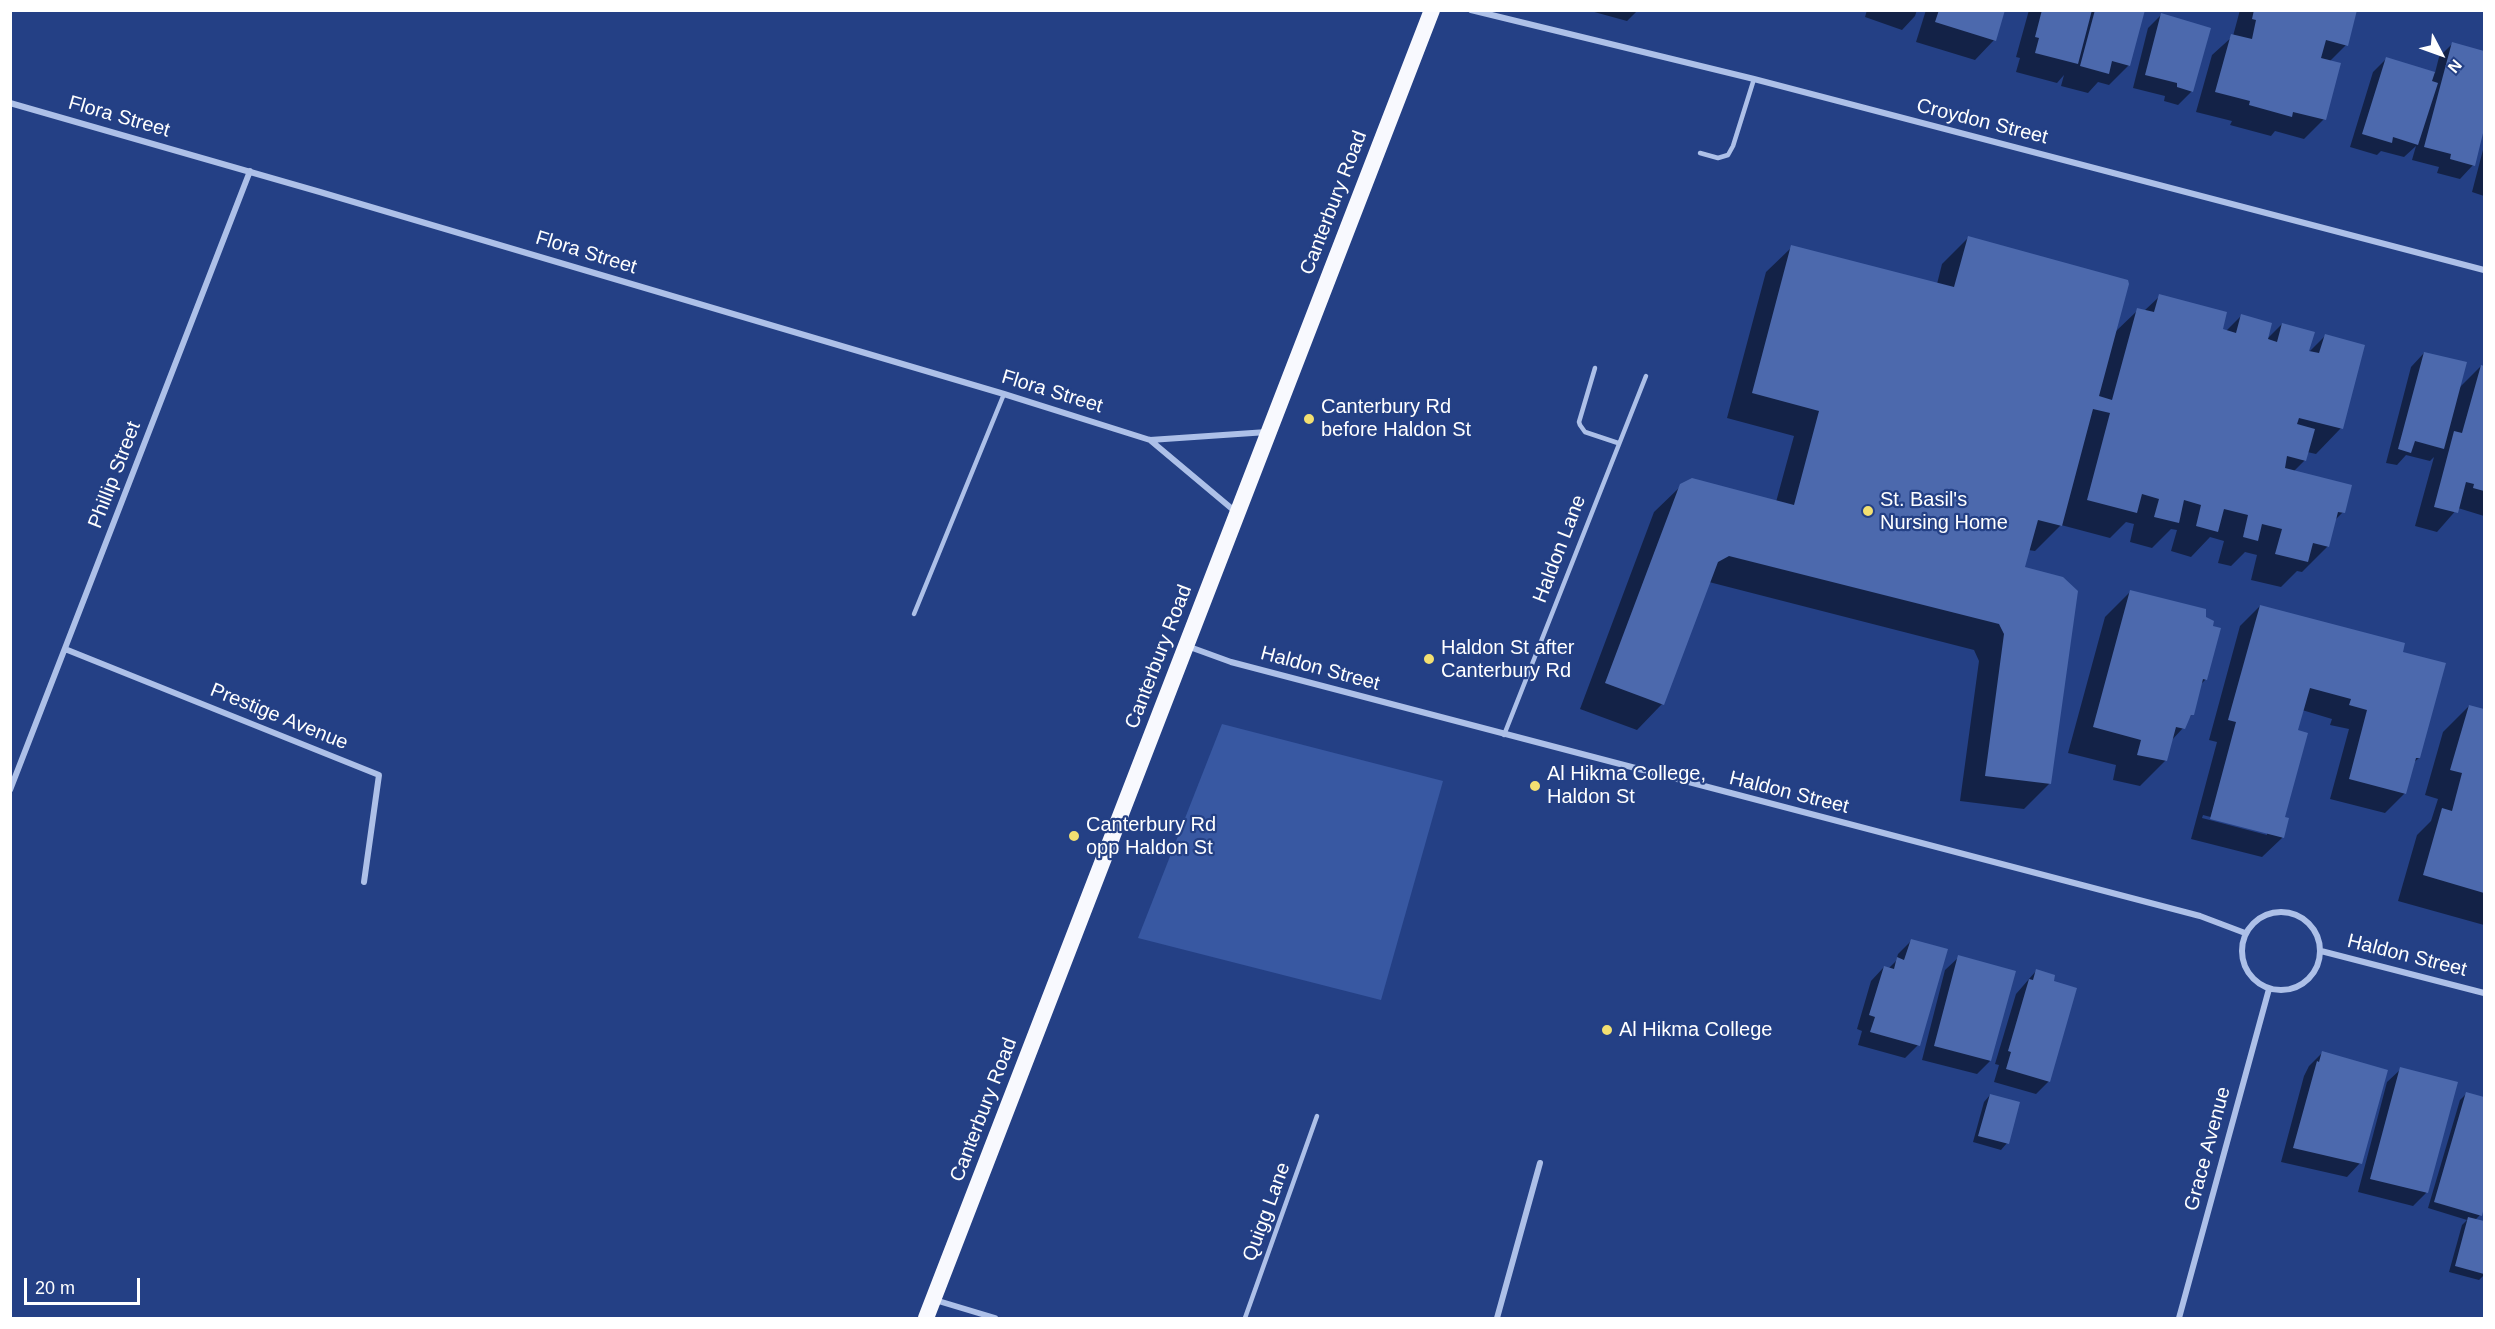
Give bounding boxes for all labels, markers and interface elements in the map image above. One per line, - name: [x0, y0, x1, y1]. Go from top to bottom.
- north arrow: [2411, 24, 2471, 84]
- text: N: [2445, 56, 2465, 76]
- street label: Flora Street: [65, 91, 173, 143]
- street label: Croydon Street: [1914, 94, 2050, 150]
- street label: Canterbury Road: [1296, 128, 1372, 278]
- street label: Flora Street: [533, 226, 639, 280]
- street label: Flora Street: [999, 365, 1105, 419]
- place label: Canterbury Rd before Haldon St: [1321, 395, 1471, 442]
- marker: Canterbury Rd before Haldon St: [1302, 412, 1316, 426]
- street label: Phillip Street: [84, 418, 146, 532]
- place label: St. Basil's Nursing Home: [1880, 488, 2008, 535]
- street label: Haldon Lane: [1528, 492, 1592, 606]
- marker: St. Basil's Nursing Home: [1861, 504, 1875, 518]
- street label: Canterbury Road: [1121, 582, 1197, 732]
- place label: Haldon St after Canterbury Rd: [1441, 636, 1574, 683]
- street label: Haldon Street: [1258, 642, 1382, 696]
- marker: Haldon St after Canterbury Rd: [1422, 652, 1436, 666]
- street label: Prestige Avenue: [207, 678, 351, 756]
- place label: Al Hikma College, Haldon St: [1547, 762, 1706, 809]
- street label: Haldon Street: [1727, 767, 1851, 819]
- marker: Al Hikma College, Haldon St: [1528, 779, 1542, 793]
- place label: Canterbury Rd opp Haldon St: [1086, 813, 1216, 860]
- marker: Canterbury Rd opp Haldon St: [1067, 829, 1081, 843]
- street label: Haldon Street: [2345, 930, 2469, 982]
- place label: Al Hikma College: [1619, 1018, 1772, 1042]
- marker: Al Hikma College: [1600, 1023, 1614, 1037]
- street label: Canterbury Road: [946, 1035, 1022, 1185]
- street label: Grace Avenue: [2180, 1084, 2236, 1214]
- street label: Quigg Lane: [1238, 1159, 1296, 1265]
- scale bar: [27, 1266, 142, 1304]
- text: 20 m: [35, 1278, 75, 1298]

